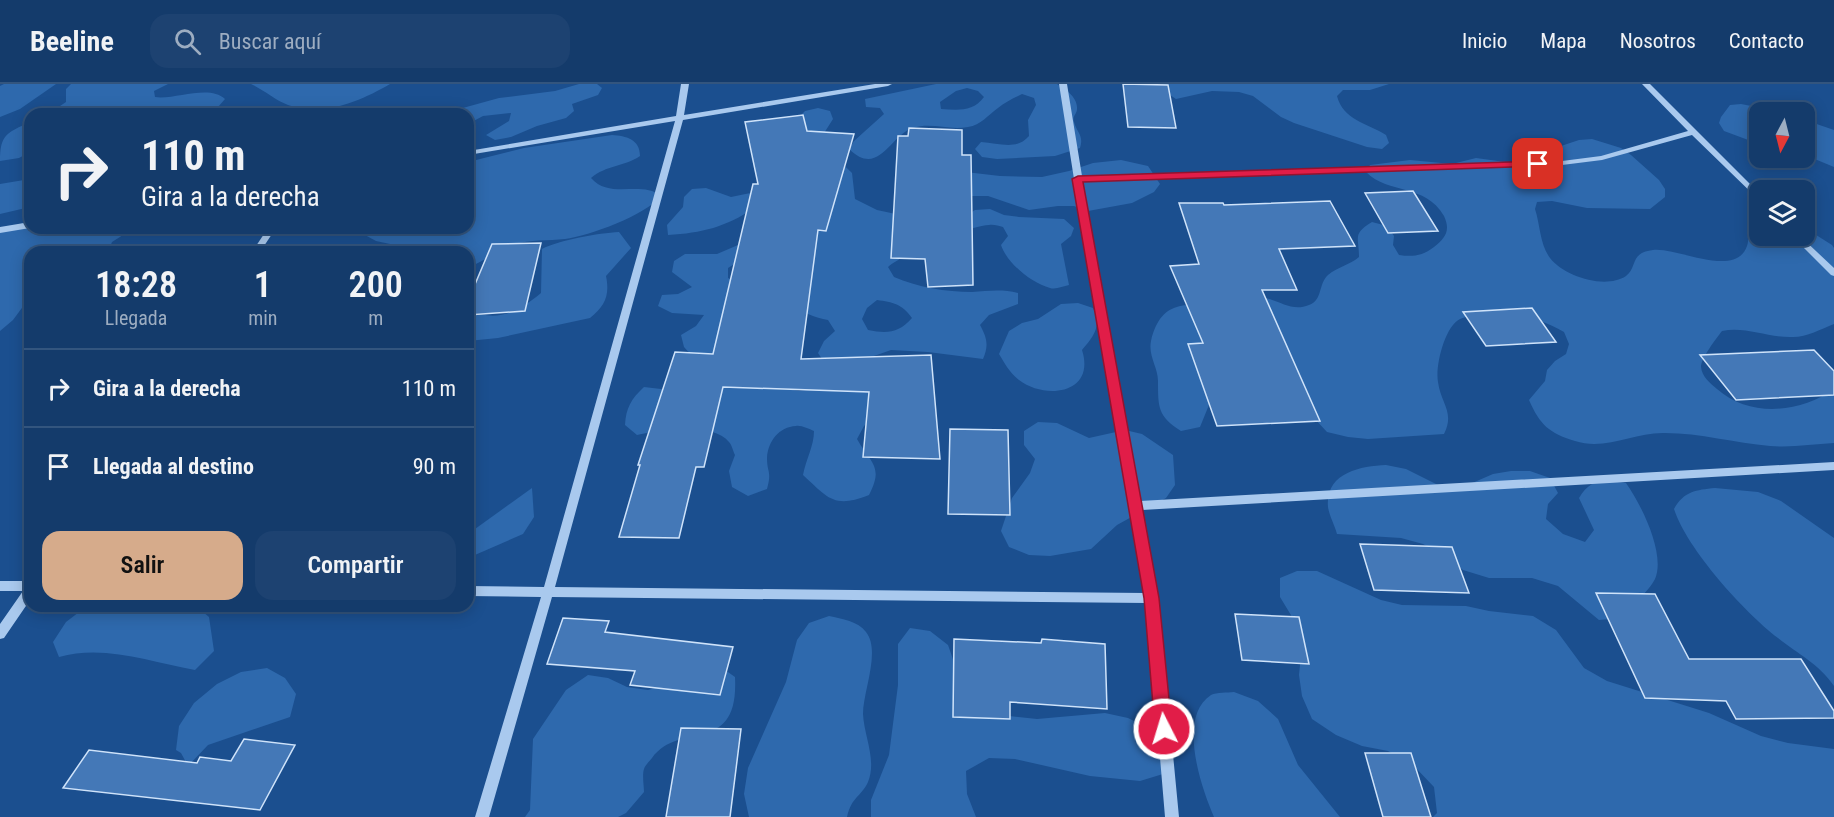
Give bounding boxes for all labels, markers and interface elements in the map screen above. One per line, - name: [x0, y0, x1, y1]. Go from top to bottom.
- search box: [150, 14, 570, 68]
- text: Beeline: [30, 25, 114, 58]
- icon: search: [171, 25, 204, 58]
- text: Buscar aquí: [219, 29, 321, 54]
- text: Inicio: [1462, 29, 1507, 53]
- text: Mapa: [1540, 29, 1587, 53]
- text: Nosotros: [1620, 29, 1696, 53]
- text: Contacto: [1729, 29, 1804, 53]
- north arrow: [1749, 102, 1815, 168]
- map controls: [1749, 102, 1815, 246]
- text: 110 m: [141, 131, 246, 180]
- icon: right: [42, 132, 120, 210]
- pin: [1512, 138, 1563, 189]
- icon: arrive: [1521, 147, 1554, 180]
- button: layers: [1749, 180, 1815, 246]
- text: Gira a la derecha: [141, 181, 320, 213]
- text: 18:28: [95, 264, 177, 306]
- text: 1: [254, 264, 272, 306]
- text: 200: [349, 264, 403, 306]
- text: Llegada: [105, 306, 167, 330]
- text: min: [248, 306, 277, 330]
- text: m: [368, 306, 383, 330]
- icon: right: [42, 372, 75, 405]
- text: Gira a la derecha: [93, 376, 241, 401]
- text: 110 m: [402, 376, 456, 401]
- icon: arrive: [42, 450, 75, 483]
- text: Llegada al destino: [93, 454, 254, 479]
- text: 90 m: [413, 454, 456, 479]
- button: Salir: [42, 531, 243, 600]
- button: Compartir: [255, 531, 456, 600]
- position arrow: [1132, 697, 1196, 761]

